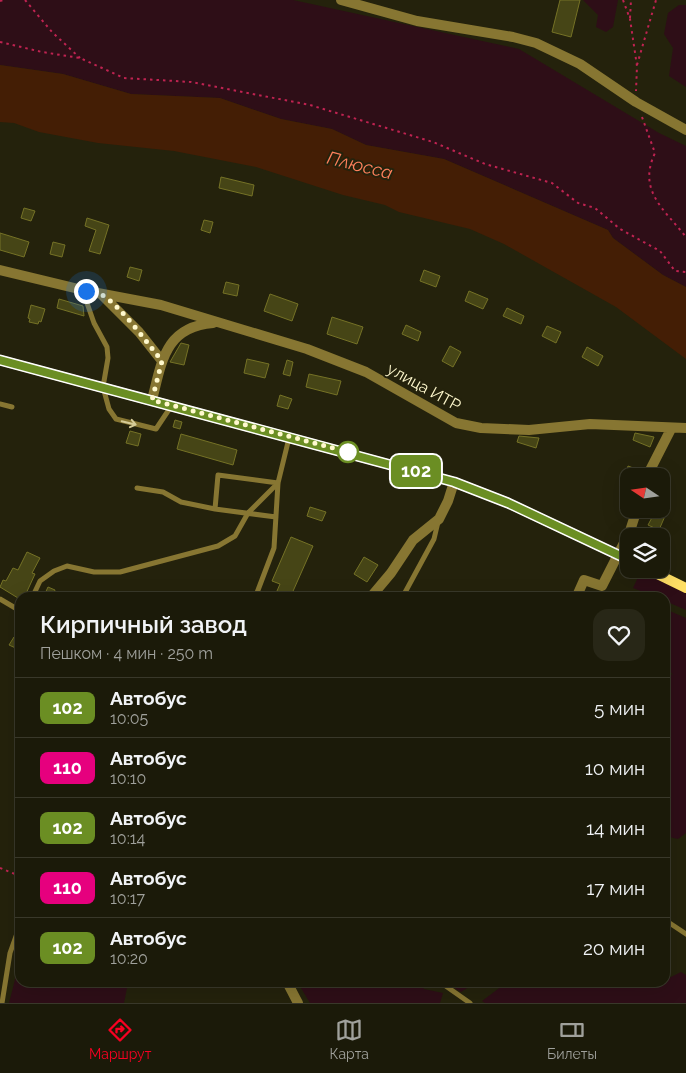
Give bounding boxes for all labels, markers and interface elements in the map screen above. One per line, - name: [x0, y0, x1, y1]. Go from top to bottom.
- water label: Плюсса: [325, 147, 395, 183]
- your location: [74, 279, 99, 304]
- street label: улица ИТР: [384, 359, 464, 415]
- one-way arrow: [121, 418, 137, 428]
- unlabelled marker: [337, 441, 359, 463]
- line badge: 102: [387, 455, 445, 487]
- text: 102: [401, 460, 431, 481]
- north arrow: [620, 468, 670, 518]
- map controls: [620, 468, 670, 578]
- button: layers: [620, 528, 670, 578]
- button: heart: [593, 609, 645, 661]
- text: Кирпичный завод: [40, 610, 247, 639]
- text: Пешком · 4 мин · 250 m: [40, 644, 213, 663]
- text: Автобус: [110, 687, 187, 709]
- text: 102: [52, 697, 83, 718]
- text: 5 мин: [594, 697, 645, 719]
- text: 10:05: [110, 709, 148, 728]
- text: Автобус: [110, 747, 187, 769]
- text: 110: [53, 757, 82, 778]
- text: 10 мин: [585, 757, 645, 779]
- text: 10:10: [110, 769, 146, 788]
- text: Автобус: [110, 807, 187, 829]
- text: 102: [52, 817, 83, 838]
- text: 14 мин: [586, 817, 645, 839]
- text: 10:14: [110, 829, 145, 848]
- text: Автобус: [110, 867, 187, 889]
- text: 110: [53, 877, 82, 898]
- text: 17 мин: [586, 877, 645, 899]
- text: 10:17: [110, 889, 145, 908]
- text: Автобус: [110, 927, 187, 949]
- text: 102: [52, 937, 83, 958]
- text: 20 мин: [583, 937, 645, 959]
- text: 10:20: [110, 949, 148, 968]
- tab: Маршрут: [89, 1016, 151, 1062]
- tab: Карта: [330, 1016, 369, 1062]
- tab: Билеты: [547, 1016, 597, 1062]

